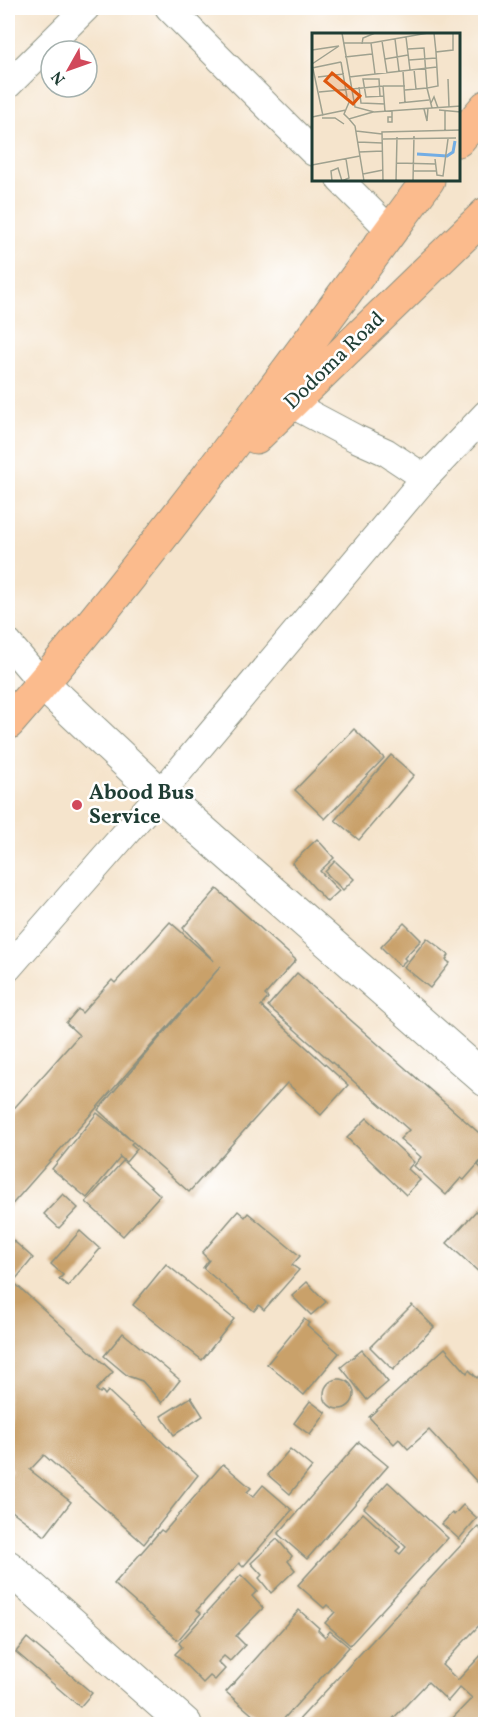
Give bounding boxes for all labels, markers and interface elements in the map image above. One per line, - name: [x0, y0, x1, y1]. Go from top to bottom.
- inset map: [312, 33, 460, 182]
- north arrow: [39, 39, 99, 99]
- text: N: [47, 66, 71, 89]
- street label: Dodoma Road: [278, 305, 392, 417]
- place label: Abood Bus Service: [89, 779, 194, 832]
- marker: Abood Bus Service: [70, 798, 84, 812]

